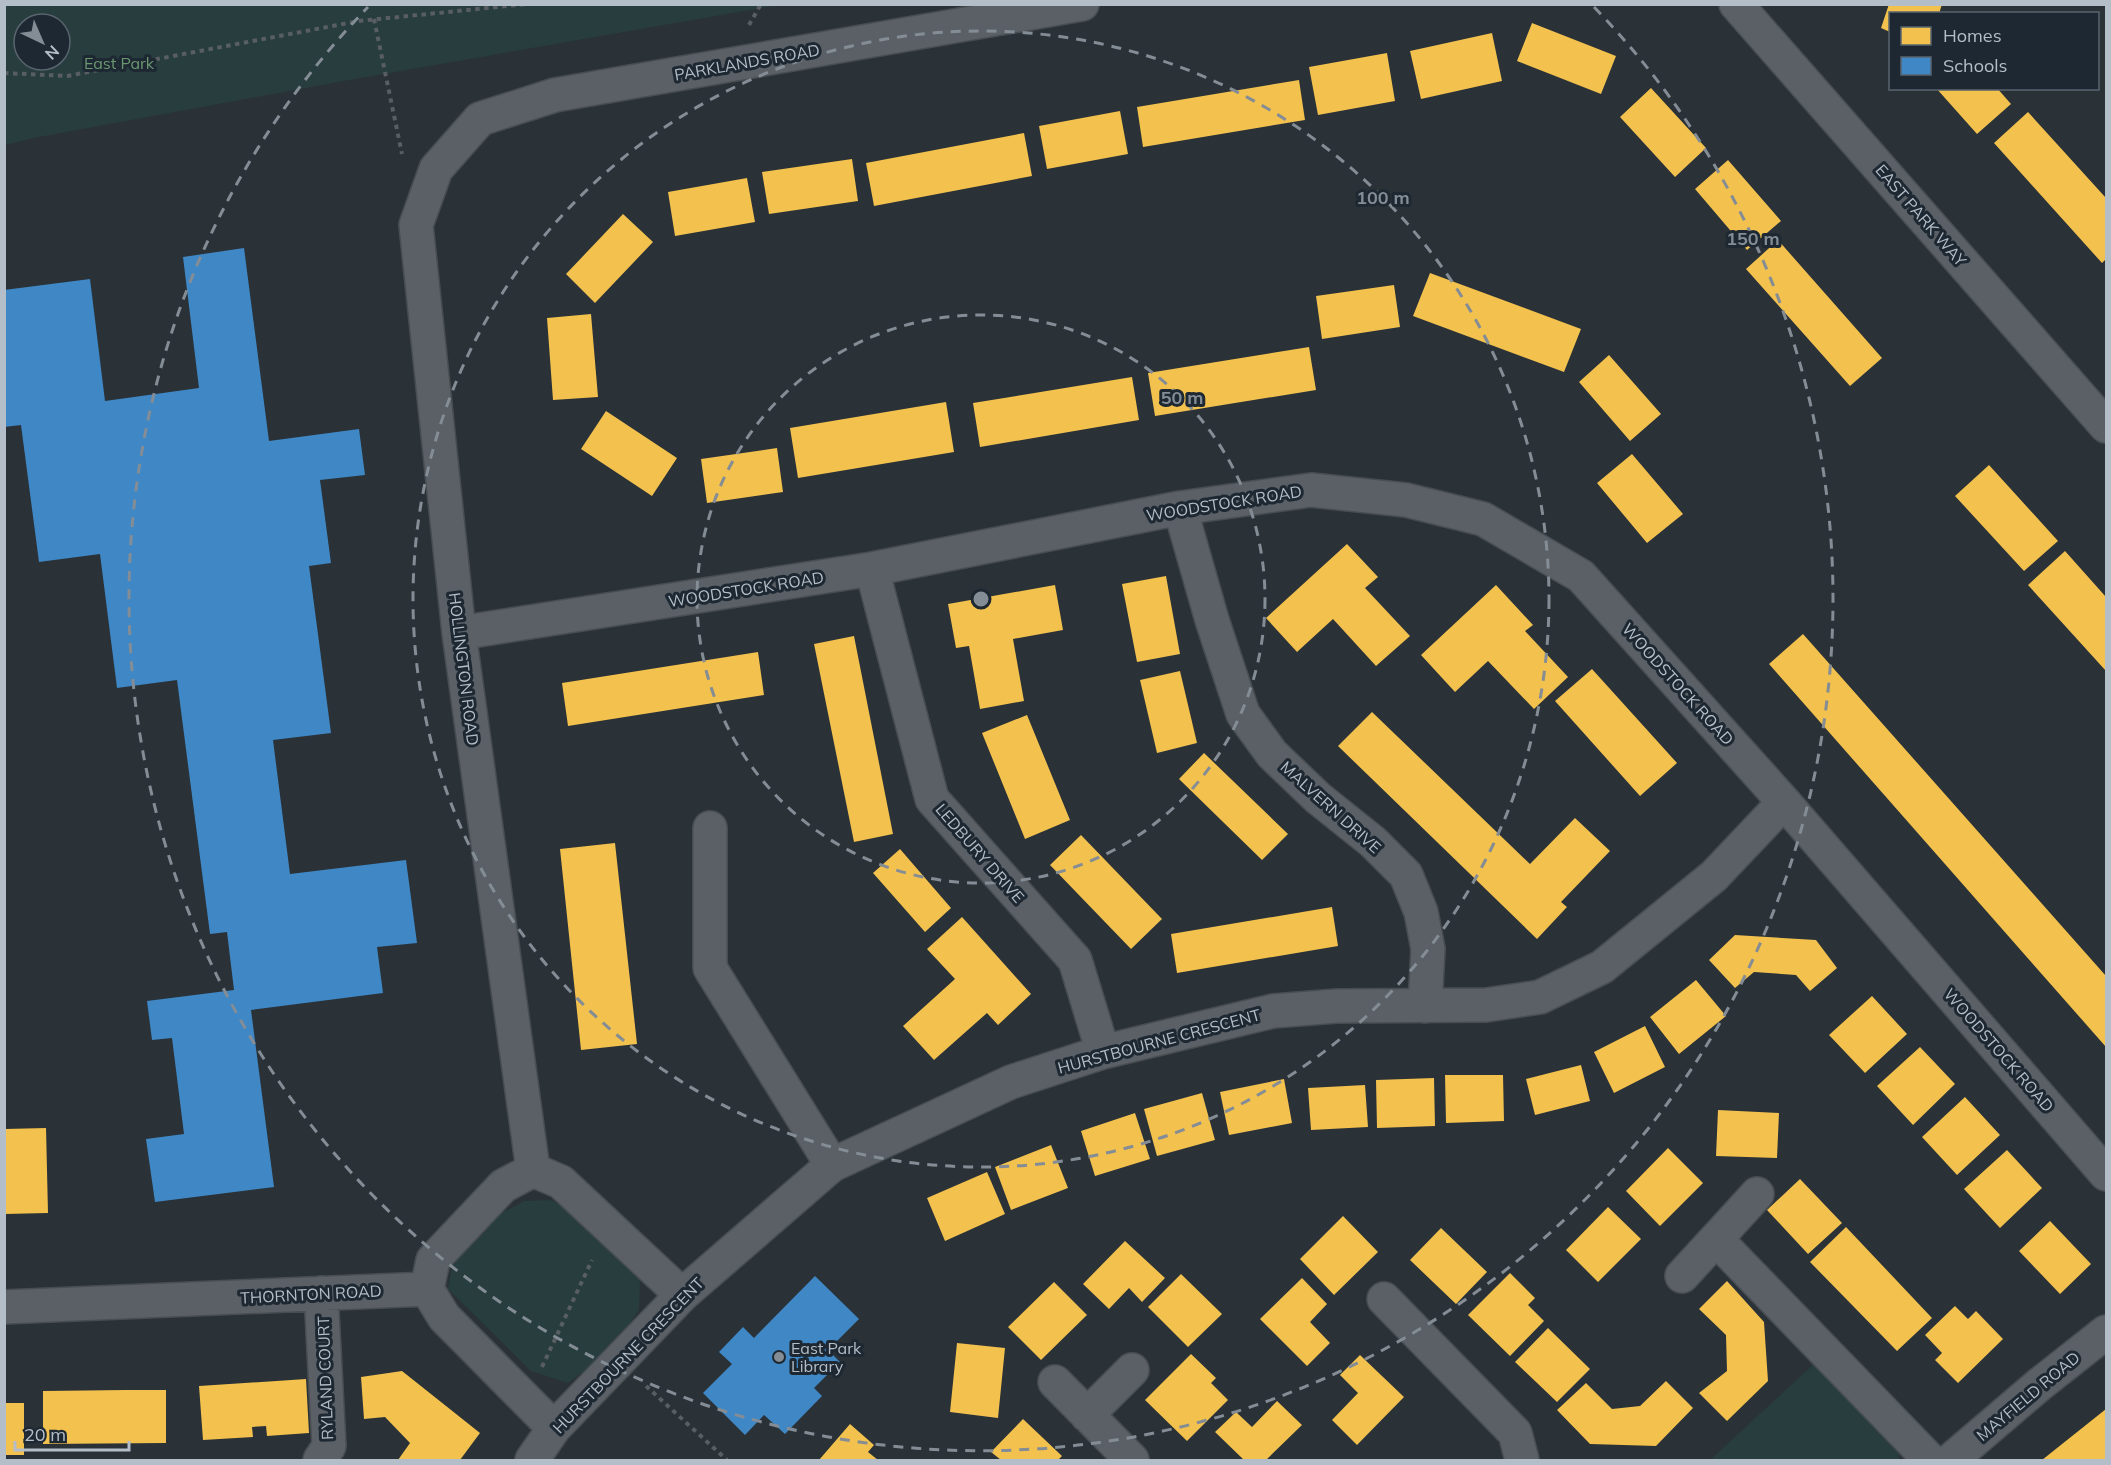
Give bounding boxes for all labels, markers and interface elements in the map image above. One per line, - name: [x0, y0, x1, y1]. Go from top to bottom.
- north arrow: [12, 12, 72, 72]
- legend: [1889, 12, 2099, 90]
- text: Homes: [1943, 24, 2002, 47]
- street label: PARKLANDS ROAD: [673, 39, 821, 85]
- text: N: [41, 41, 64, 64]
- park label: East Park: [84, 53, 155, 73]
- text: Schools: [1943, 54, 2008, 77]
- street label: EAST PARK WAY: [1871, 160, 1971, 270]
- text: 100 m: [1356, 186, 1410, 209]
- text: 150 m: [1726, 227, 1780, 250]
- text: 50 m: [1161, 386, 1203, 409]
- street label: WOODSTOCK ROAD: [1145, 481, 1303, 525]
- street label: WOODSTOCK ROAD: [667, 567, 825, 611]
- centre of rings: [971, 589, 991, 609]
- street label: HOLLINGTON ROAD: [445, 591, 483, 747]
- street label: WOODSTOCK ROAD: [1618, 619, 1738, 749]
- street label: MALVERN DRIVE: [1277, 757, 1385, 857]
- street label: LEDBURY DRIVE: [931, 799, 1029, 907]
- street label: WOODSTOCK ROAD: [1940, 984, 2058, 1116]
- street label: HURSTBOURNE CRESCENT: [1055, 1004, 1263, 1078]
- street label: HURSTBOURNE CRESCENT: [548, 1273, 708, 1437]
- street label: THORNTON ROAD: [240, 1280, 382, 1308]
- street label: RYLAND COURT: [313, 1315, 337, 1440]
- place label: East Park Library: [791, 1338, 862, 1376]
- street label: MAYFIELD ROAD: [1972, 1347, 2084, 1445]
- marker: East Park Library: [772, 1350, 786, 1364]
- scale bar: [15, 1414, 129, 1452]
- text: 20 m: [24, 1423, 66, 1446]

